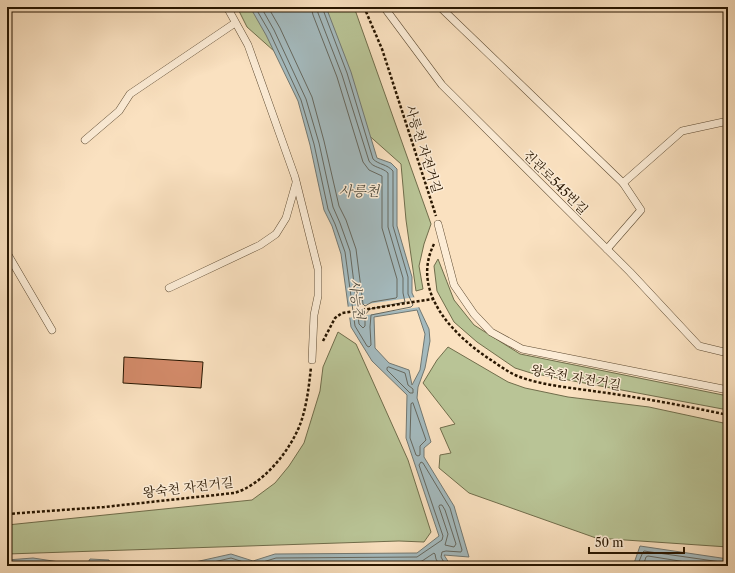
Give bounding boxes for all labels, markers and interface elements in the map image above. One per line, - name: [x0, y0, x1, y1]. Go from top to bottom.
- street label: 사릉천 자전거길: [402, 103, 446, 195]
- street label: 진관로545번길: [520, 146, 592, 218]
- water label: 사릉천: [339, 182, 381, 200]
- water label: 사능천: [345, 278, 369, 322]
- street label: 왕숙천 자전거길: [530, 361, 622, 393]
- street label: 왕숙천 자전거길: [142, 473, 234, 501]
- scale bar: [589, 529, 684, 555]
- text: 50 m: [595, 535, 624, 550]

